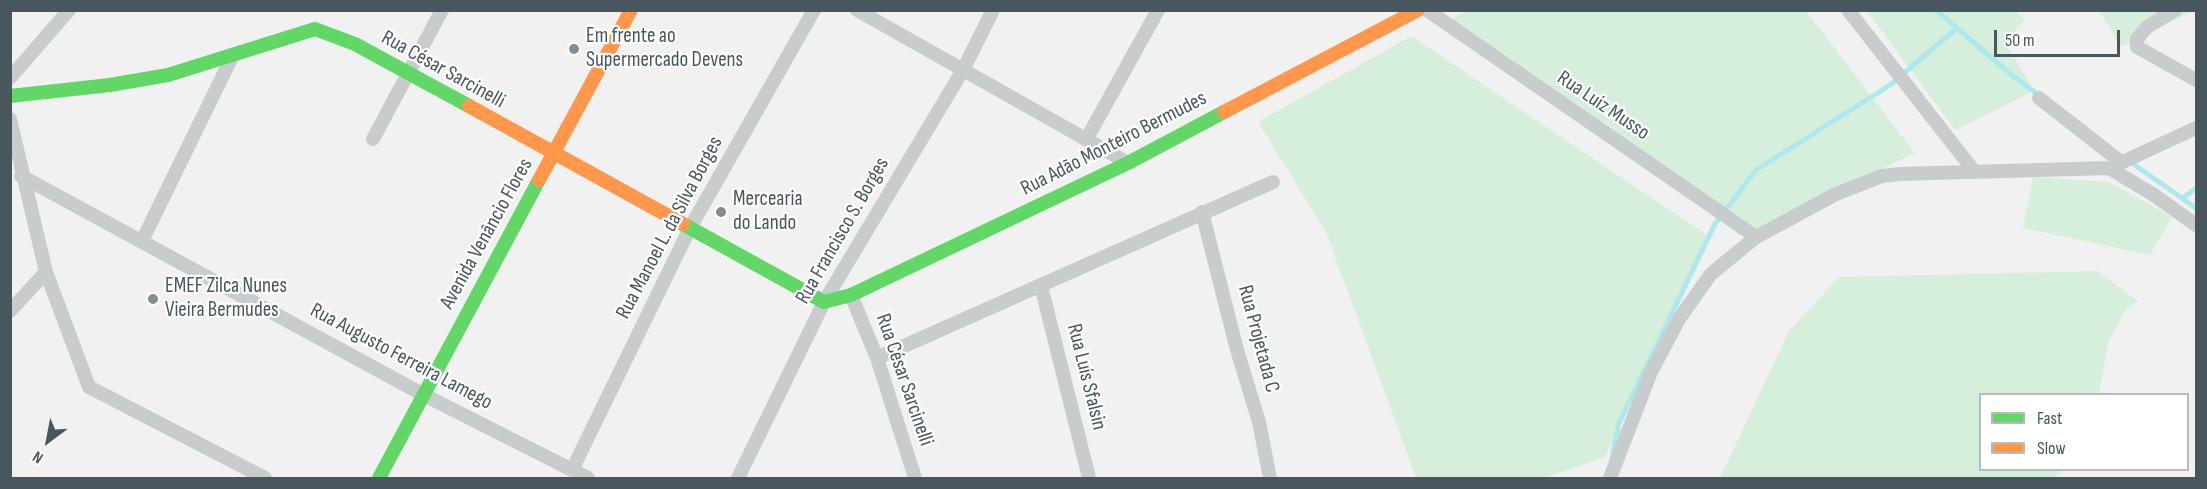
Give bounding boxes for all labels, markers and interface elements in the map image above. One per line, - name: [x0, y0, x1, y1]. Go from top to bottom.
- scale bar: [1997, 18, 2123, 56]
- place label: Em frente ao Supermercado Devens: [586, 24, 743, 74]
- street label: Rua César Sarcinelli: [377, 26, 509, 114]
- text: 50 m: [2005, 30, 2035, 51]
- marker: Em frente ao Supermercado Devens: [567, 42, 581, 56]
- street label: Rua Luiz Musso: [1552, 66, 1654, 146]
- street label: Rua Adão Monteiro Bermudes: [1017, 86, 1211, 202]
- street label: Rua Manoel L. da Silva Borges: [611, 132, 729, 324]
- street label: Rua Francisco S. Borges: [791, 153, 895, 309]
- street label: Avenida Venâncio Flores: [435, 154, 539, 314]
- place label: Mercearia do Lando: [733, 187, 802, 237]
- marker: Mercearia do Lando: [714, 205, 728, 219]
- place label: EMEF Zilca Nunes Vieira Bermudes: [165, 274, 287, 324]
- street label: Rua Projetada C: [1232, 283, 1284, 395]
- marker: EMEF Zilca Nunes Vieira Bermudes: [146, 292, 160, 306]
- street label: Rua Augusto Ferreira Lamego: [306, 298, 496, 416]
- street label: Rua César Sarcinelli: [870, 311, 938, 449]
- street label: Rua Luís Sfalsin: [1061, 321, 1111, 433]
- legend: [1979, 393, 2189, 471]
- text: Fast: [2037, 408, 2062, 429]
- north arrow: [18, 411, 78, 471]
- text: Slow: [2037, 438, 2066, 459]
- text: N: [30, 446, 47, 467]

